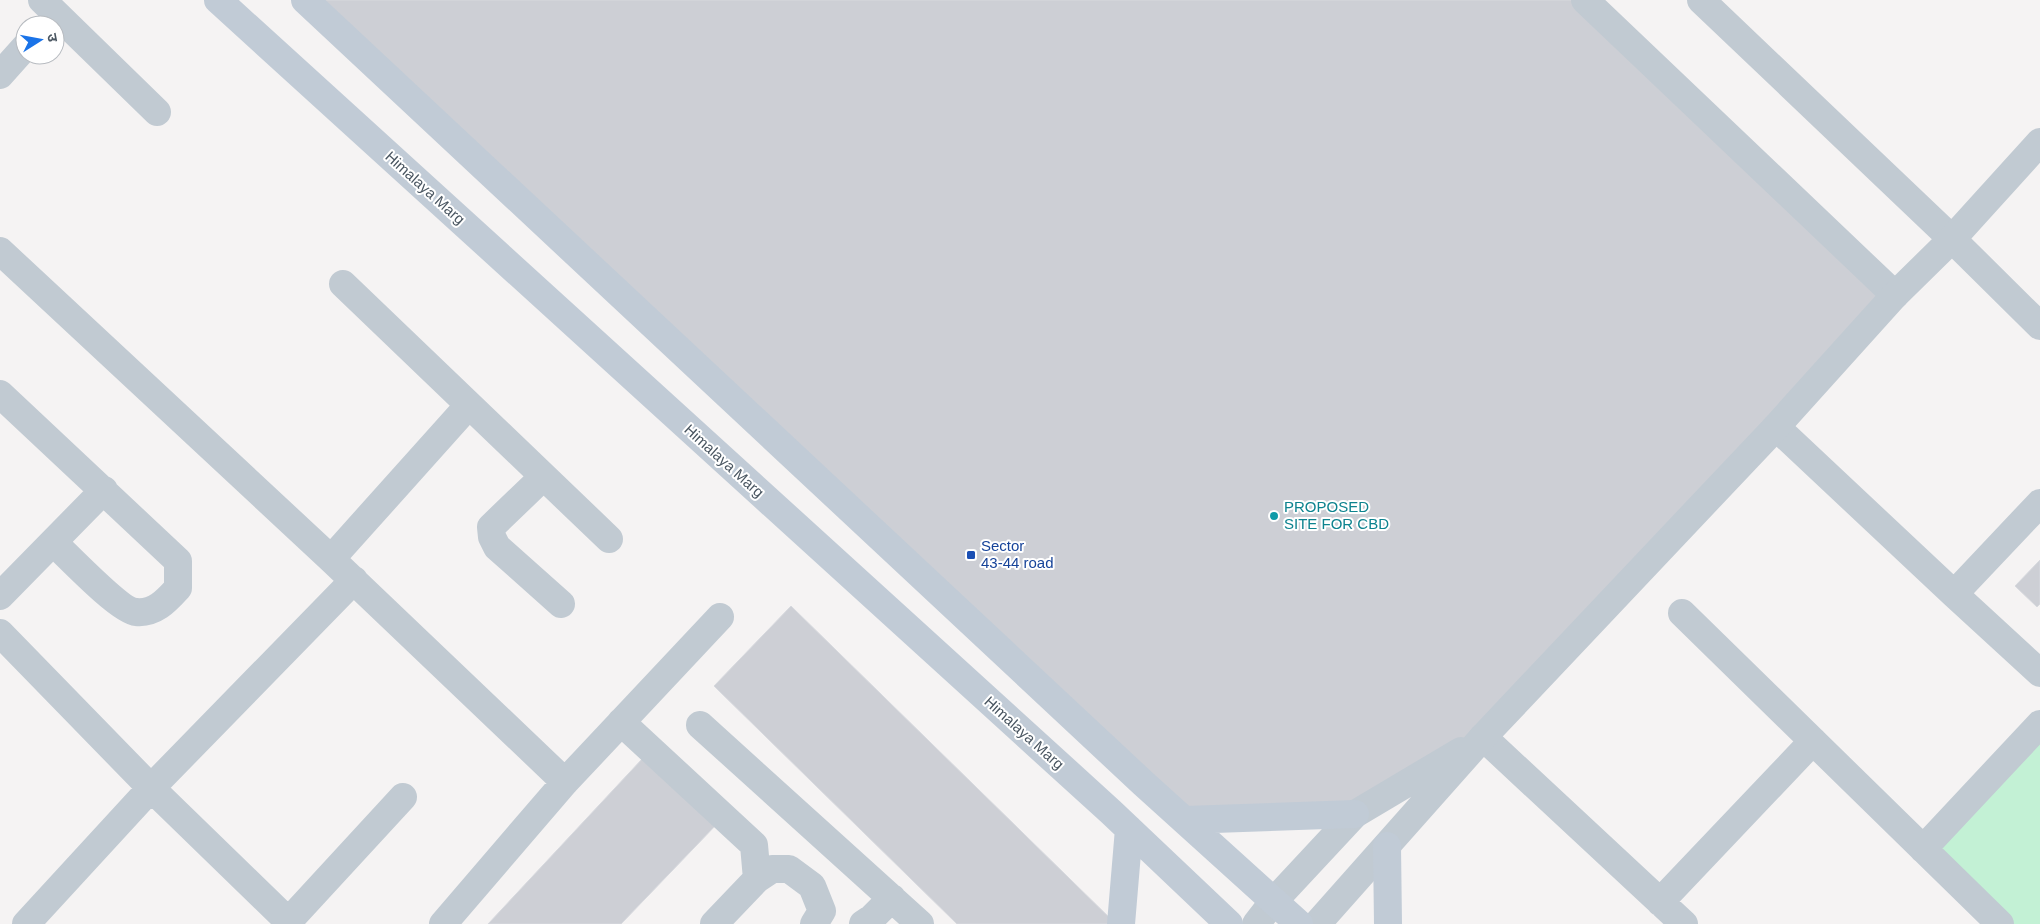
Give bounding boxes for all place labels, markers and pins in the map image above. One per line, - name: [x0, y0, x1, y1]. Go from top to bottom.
- place label: PROPOSED SITE FOR CBD: [1284, 498, 1389, 532]
- marker: PROPOSED SITE FOR CBD: [1268, 510, 1280, 522]
- place label: Sector 43-44 road: [981, 537, 1054, 571]
- marker: Sector 43-44 road: [965, 549, 977, 561]

